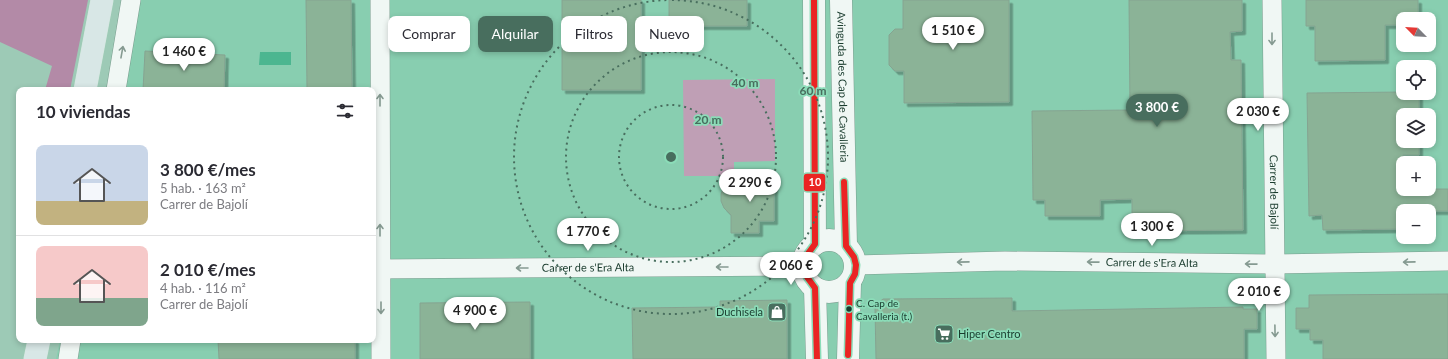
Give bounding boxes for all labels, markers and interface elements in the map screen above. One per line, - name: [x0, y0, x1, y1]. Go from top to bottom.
- street label: Avinguda des Cap de Cavalleria: [835, 11, 851, 163]
- north arrow: [1396, 12, 1436, 52]
- map controls: [1396, 12, 1436, 244]
- chip: Comprar: [388, 16, 470, 52]
- chip: Alquilar: [478, 16, 553, 52]
- chip: Filtros: [561, 16, 627, 52]
- chip: Nuevo: [635, 16, 704, 52]
- pin: 1 510 €: [916, 17, 990, 51]
- text: 1 510 €: [931, 22, 975, 38]
- one-way arrow: [1268, 32, 1276, 45]
- pin: 1 460 €: [147, 38, 221, 72]
- text: 1 460 €: [162, 43, 206, 59]
- one-way arrow: [119, 45, 127, 58]
- button: locate: [1396, 60, 1436, 100]
- text: 40 m: [732, 75, 758, 90]
- text: 60 m: [800, 83, 826, 98]
- one-way arrow: [376, 94, 384, 107]
- pin: 3 800 €: [1120, 94, 1194, 128]
- pin: 2 030 €: [1221, 98, 1295, 132]
- text: 3 800 €: [1135, 99, 1179, 115]
- icon: filters: [334, 100, 356, 122]
- text: 10 viviendas: [36, 101, 130, 122]
- text: 2 030 €: [1236, 103, 1280, 119]
- button: layers: [1396, 108, 1436, 148]
- text: 20 m: [695, 112, 721, 127]
- centre of rings: [664, 150, 678, 164]
- street label: Carrer de Bajolí: [1268, 155, 1282, 230]
- button: +: [1396, 156, 1436, 196]
- text: 3 800 €/mes: [160, 159, 256, 180]
- icon: home: [68, 161, 116, 209]
- pin: 2 290 €: [713, 169, 787, 203]
- line badge: 10: [803, 173, 826, 192]
- text: 2 290 €: [728, 174, 772, 190]
- text: 10: [809, 175, 822, 188]
- text: 5 hab. · 163 m²: [160, 180, 246, 196]
- text: Carrer de Bajolí: [160, 196, 248, 212]
- button: −: [1396, 204, 1436, 244]
- pin: 1 300 €: [1115, 213, 1189, 247]
- pin: 1 770 €: [551, 218, 625, 252]
- text: 1 300 €: [1130, 218, 1174, 234]
- text: 1 770 €: [566, 223, 610, 239]
- one-way arrow: [376, 224, 384, 237]
- pin: 2 060 €: [754, 252, 828, 286]
- street label: Carrer de s'Era Alta: [1106, 255, 1198, 269]
- text: 2 060 €: [769, 257, 813, 273]
- one-way arrow: [957, 258, 970, 266]
- one-way arrow: [1087, 258, 1100, 266]
- one-way arrow: [1403, 258, 1416, 266]
- text: 2 010 €/mes: [160, 259, 256, 280]
- street label: Carrer de s'Era Alta: [542, 260, 634, 274]
- one-way arrow: [1245, 260, 1258, 268]
- icon: home: [68, 262, 116, 310]
- one-way arrow: [716, 263, 729, 271]
- one-way arrow: [516, 264, 529, 272]
- pin: 2 010 €: [1222, 278, 1296, 312]
- text: 4 hab. · 116 m²: [160, 280, 246, 296]
- text: 2 010 €: [1237, 283, 1281, 299]
- text: Carrer de Bajolí: [160, 296, 248, 312]
- pin: 4 900 €: [438, 297, 512, 331]
- place label: C. Cap de Cavalleria (t.): [856, 297, 913, 322]
- one-way arrow: [377, 301, 384, 314]
- shop icon: Duchisela: [766, 301, 788, 323]
- text: 4 900 €: [453, 302, 497, 318]
- marker: C. Cap de Cavalleria (t.): [844, 304, 854, 314]
- place label: Duchisela: [716, 305, 763, 318]
- supermarket icon: Hiper Centro: [933, 323, 955, 345]
- one-way arrow: [1271, 324, 1279, 337]
- place label: Hiper Centro: [958, 327, 1021, 340]

